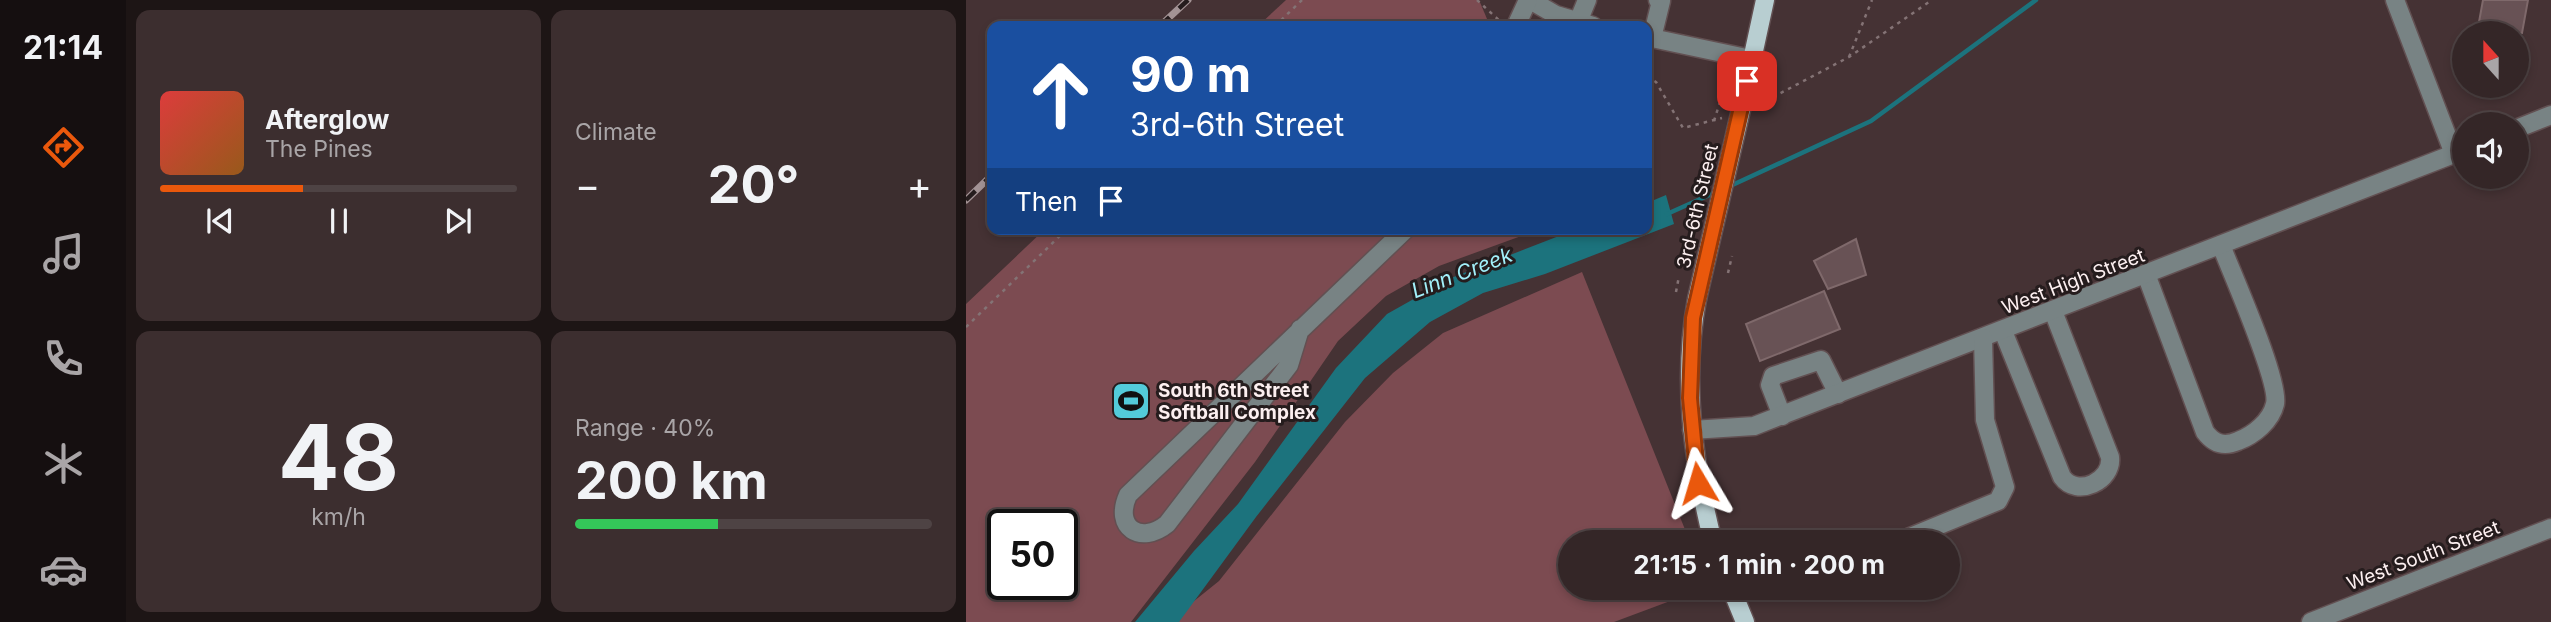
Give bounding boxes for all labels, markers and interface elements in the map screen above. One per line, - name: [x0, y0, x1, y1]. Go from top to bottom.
- north arrow: [2452, 21, 2529, 98]
- map controls: [2452, 21, 2529, 189]
- text: 21:14: [23, 28, 103, 67]
- text: 90 m: [1130, 45, 1251, 104]
- icon: ahead: [1015, 49, 1106, 140]
- pin: [1717, 51, 1777, 111]
- icon: arrive: [1728, 62, 1766, 100]
- text: Afterglow: [265, 104, 389, 135]
- text: 3rd-6th Street: [1130, 105, 1344, 144]
- button: sound: [2452, 112, 2529, 189]
- text: Climate: [575, 118, 657, 146]
- icon: directions: [39, 123, 88, 172]
- text: The Pines: [265, 135, 373, 163]
- street label: 3rd-6th Street: [1672, 142, 1723, 271]
- text: 20°: [708, 153, 799, 216]
- text: −: [575, 162, 600, 208]
- text: +: [907, 162, 932, 208]
- icon: arrive: [1092, 182, 1130, 220]
- text: Then: [1015, 186, 1078, 217]
- icon: previous: [201, 202, 239, 240]
- icon: pause: [320, 202, 358, 240]
- icon: next: [439, 202, 477, 240]
- icon: music: [39, 229, 88, 278]
- water label: Linn Creek: [1408, 242, 1516, 303]
- street label: West High Street: [1999, 244, 2148, 319]
- icon: phone: [39, 334, 88, 383]
- place label: South 6th Street Softball Complex: [1158, 379, 1316, 424]
- sports icon: South 6th Street Softball Complex: [1110, 380, 1152, 422]
- text: 48: [278, 402, 399, 512]
- text: Range · 40%: [575, 414, 715, 442]
- icon: climate: [39, 439, 88, 488]
- position arrow: [1661, 446, 1735, 520]
- text: 200 km: [575, 449, 768, 512]
- text: km/h: [311, 503, 366, 531]
- speed limit sign: 50: [987, 509, 1078, 600]
- street label: West South Street: [2344, 516, 2503, 595]
- icon: car: [39, 545, 88, 594]
- text: 21:15 · 1 min · 200 m: [1633, 549, 1885, 580]

